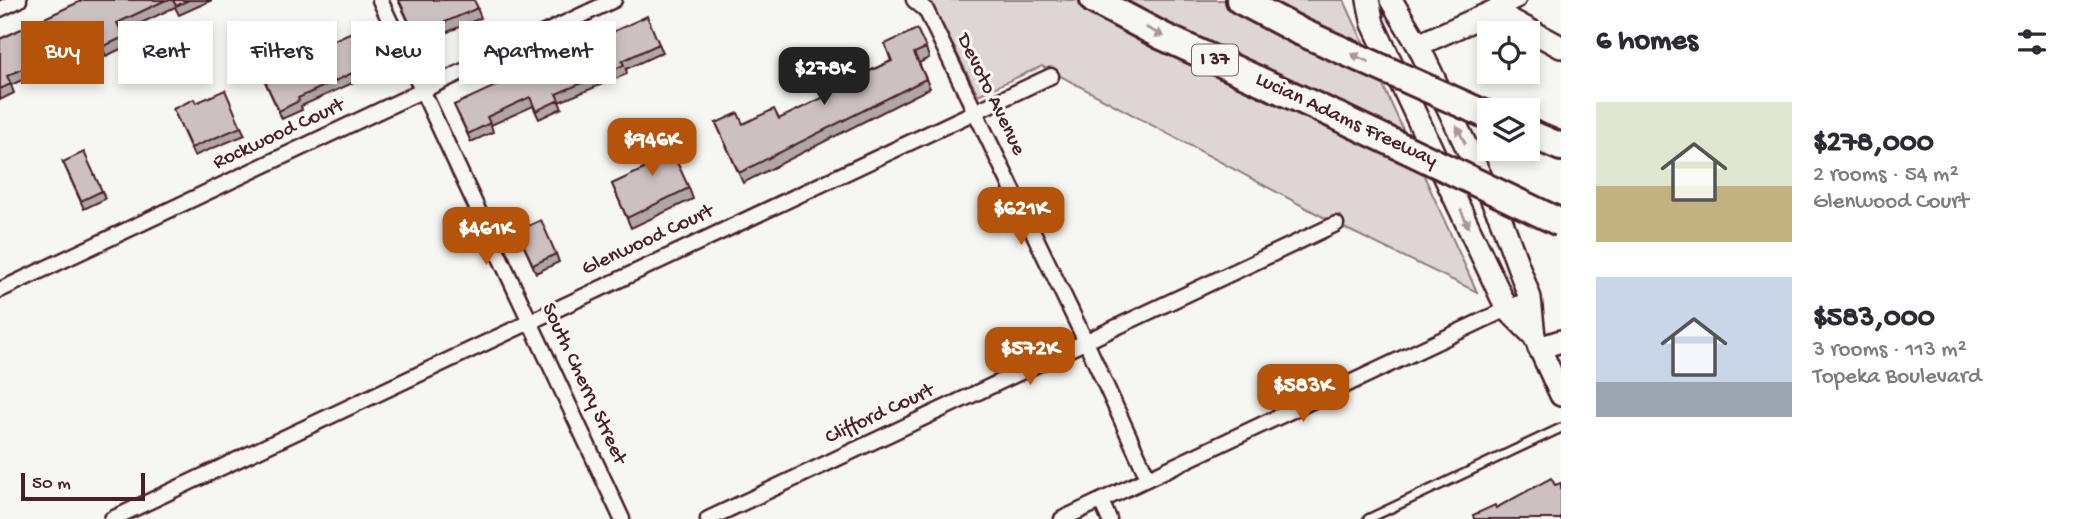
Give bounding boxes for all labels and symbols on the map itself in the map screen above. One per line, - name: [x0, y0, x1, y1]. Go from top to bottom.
- one-way arrow: [1145, 27, 1165, 38]
- street label: Devoto Avenue: [949, 28, 1031, 161]
- road number: I 37: [1192, 44, 1238, 76]
- pin: $278K: [775, 48, 873, 107]
- one-way arrow: [1349, 53, 1370, 64]
- street label: Lucian Adams Freeway: [1251, 68, 1441, 174]
- street label: Rockwood Court: [209, 93, 351, 176]
- pin: $946K: [603, 118, 701, 178]
- one-way arrow: [1455, 125, 1467, 145]
- pin: $621K: [972, 188, 1070, 247]
- street label: Glenwood Court: [578, 199, 720, 282]
- pin: $461K: [437, 208, 535, 267]
- one-way arrow: [1459, 209, 1471, 229]
- street label: South Cherry Street: [535, 299, 632, 471]
- pin: $572K: [981, 328, 1079, 387]
- pin: $583K: [1254, 364, 1352, 424]
- street label: Clifford Court: [822, 378, 941, 451]
- scale bar: [21, 470, 145, 502]

